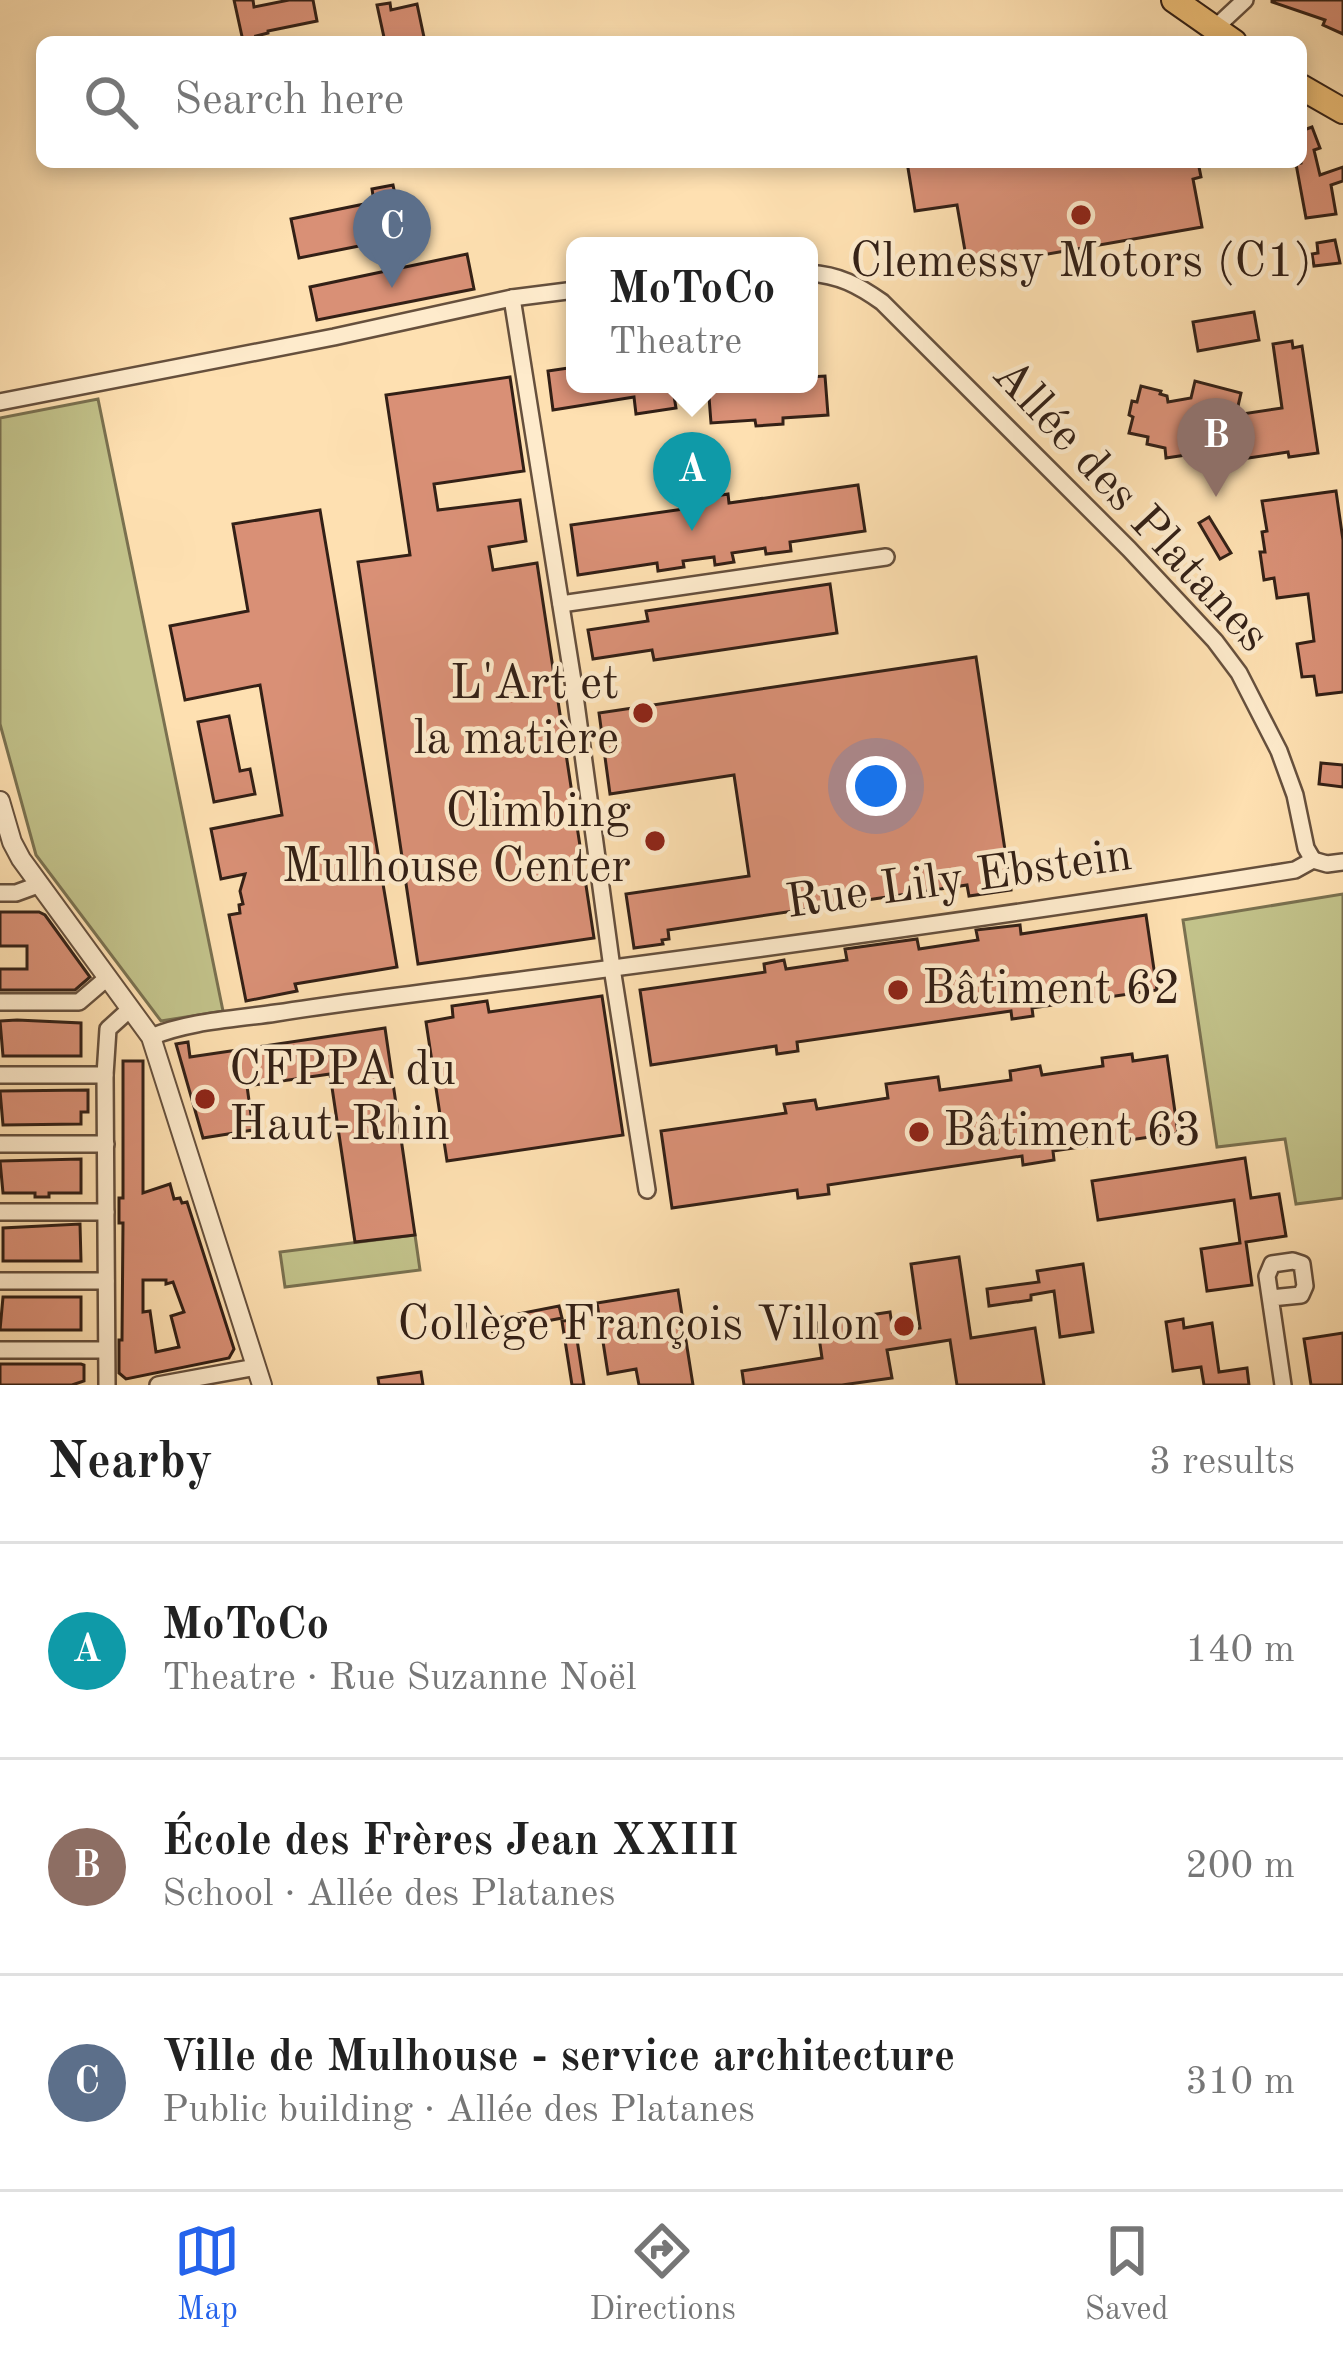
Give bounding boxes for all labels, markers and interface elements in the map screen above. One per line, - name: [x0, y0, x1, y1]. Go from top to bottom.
- search box: [36, 36, 1307, 168]
- icon: search: [78, 69, 144, 135]
- text: Search here: [174, 79, 404, 124]
- pin: C: [353, 189, 431, 288]
- marker: Clemessy Motors (C1): [1068, 202, 1094, 228]
- popup: [566, 237, 818, 393]
- place label: Clemessy Motors (C1): [850, 239, 1312, 287]
- text: MoToCo: [608, 268, 776, 313]
- text: Theatre: [608, 323, 742, 362]
- street label: Allée des Platanes: [983, 351, 1277, 661]
- pin: B: [1177, 398, 1255, 497]
- pin: A: [653, 432, 731, 531]
- place label: L'Art et la matière: [413, 661, 619, 764]
- marker: L'Art et la matière: [630, 700, 656, 726]
- your location: [846, 756, 906, 816]
- place label: Climbing Mulhouse Center: [282, 789, 631, 892]
- marker: Climbing Mulhouse Center: [642, 828, 668, 854]
- street label: Rue Lily Ebstein: [783, 832, 1135, 928]
- place label: Bâtiment 62: [922, 966, 1181, 1014]
- marker: Bâtiment 62: [885, 977, 911, 1003]
- place label: CFPPA du Haut-Rhin: [229, 1047, 456, 1150]
- marker: CFPPA du Haut-Rhin: [192, 1086, 218, 1112]
- place label: Bâtiment 63: [943, 1108, 1202, 1156]
- marker: Bâtiment 63: [906, 1119, 932, 1145]
- place label: Collège François Villon: [397, 1302, 880, 1350]
- marker: Collège François Villon: [891, 1313, 917, 1339]
- text: Nearby: [48, 1438, 213, 1489]
- text: 3 results: [1149, 1443, 1295, 1482]
- text: MoToCo: [162, 1604, 329, 1649]
- text: A: [72, 1631, 102, 1670]
- text: 140 m: [1185, 1631, 1295, 1670]
- text: Theatre · Rue Suzanne Noël: [162, 1659, 636, 1698]
- text: École des Frères Jean XXIII: [162, 1820, 738, 1865]
- text: B: [73, 1847, 101, 1886]
- text: 200 m: [1185, 1847, 1295, 1886]
- text: School · Allée des Platanes: [162, 1875, 615, 1914]
- text: Ville de Mulhouse - service architecture: [162, 2036, 955, 2081]
- text: C: [74, 2063, 100, 2102]
- text: 310 m: [1185, 2063, 1295, 2102]
- text: Public building · Allée des Platanes: [162, 2091, 755, 2130]
- tab: Map: [174, 2218, 240, 2331]
- tab: Directions: [589, 2218, 736, 2331]
- tab: Saved: [1085, 2218, 1169, 2331]

